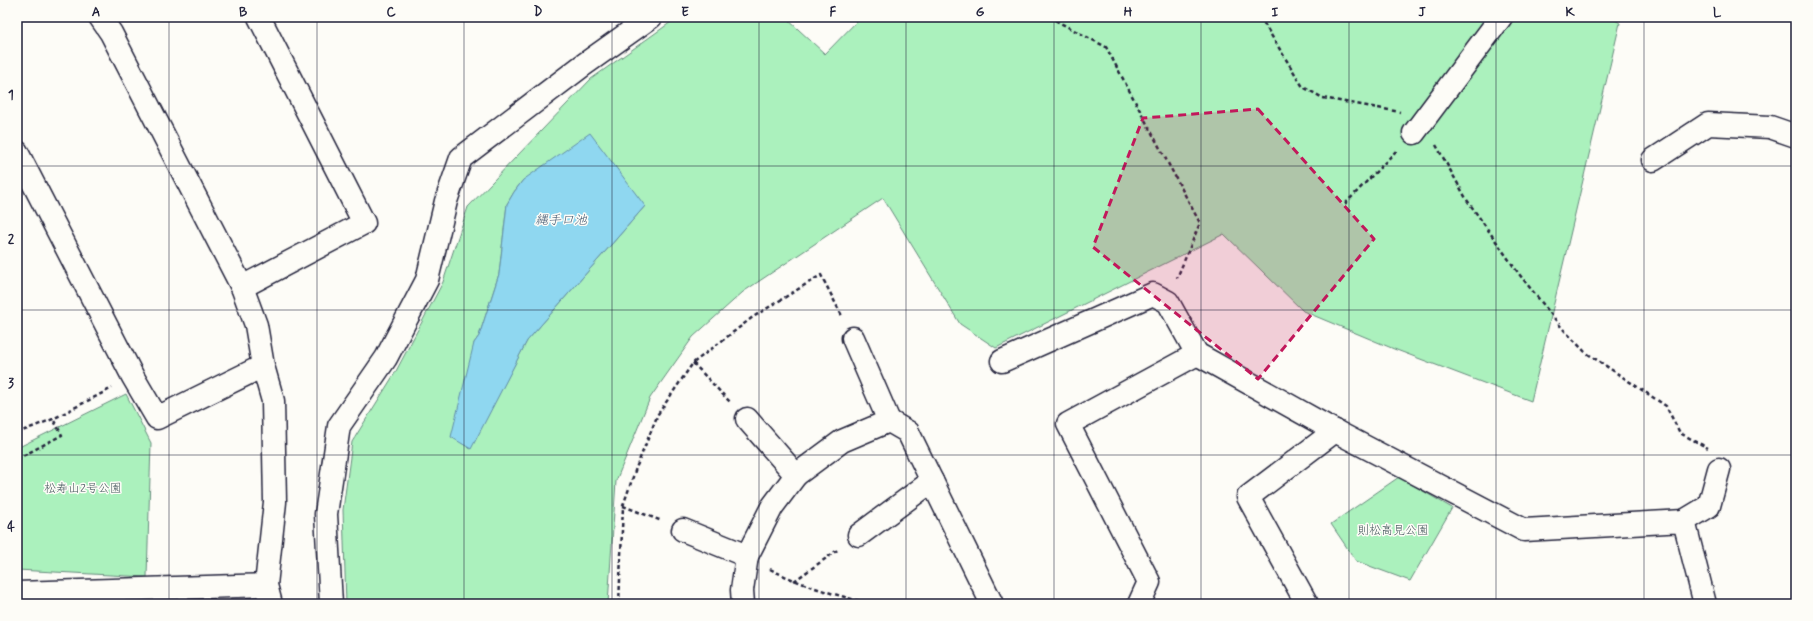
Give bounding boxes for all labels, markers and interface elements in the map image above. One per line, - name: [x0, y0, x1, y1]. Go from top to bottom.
- text: A: [92, 4, 100, 21]
- text: B: [239, 4, 248, 21]
- text: C: [386, 4, 396, 21]
- text: D: [534, 4, 543, 21]
- text: E: [681, 4, 689, 21]
- text: F: [830, 4, 837, 21]
- text: G: [976, 4, 985, 21]
- text: H: [1124, 4, 1133, 21]
- text: I: [1272, 4, 1279, 21]
- text: J: [1418, 4, 1426, 21]
- text: K: [1565, 4, 1575, 21]
- text: L: [1713, 4, 1722, 21]
- text: 1: [8, 87, 14, 104]
- water label: 縄手口池: [535, 212, 588, 229]
- text: 2: [8, 231, 15, 248]
- text: 3: [8, 375, 14, 392]
- park label: 松寿山2号公園: [44, 481, 122, 497]
- text: 4: [7, 519, 15, 536]
- park label: 則松高見公園: [1357, 523, 1429, 539]

